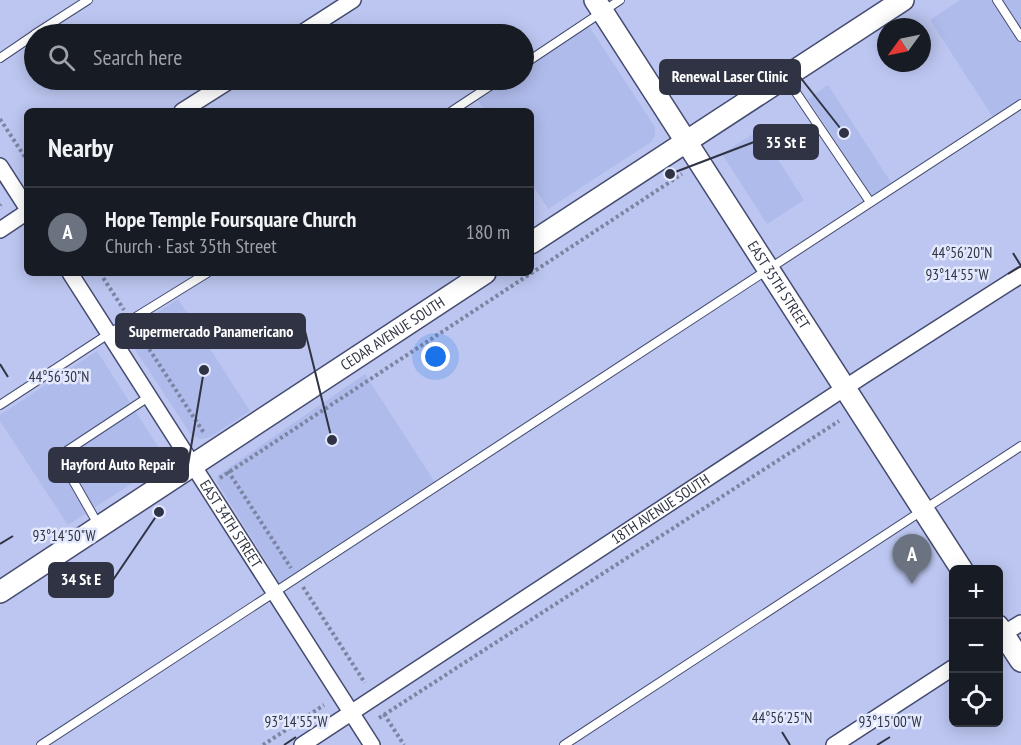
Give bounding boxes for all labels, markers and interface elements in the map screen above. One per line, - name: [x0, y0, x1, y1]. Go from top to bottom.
- north arrow: [877, 18, 931, 72]
- search box: [24, 24, 534, 90]
- icon: search: [45, 41, 78, 74]
- text: Search here: [93, 43, 182, 71]
- callout: Renewal Laser Clinic: [660, 60, 800, 94]
- text: Renewal Laser Clinic: [672, 66, 789, 86]
- callout: 35 St E: [754, 125, 818, 159]
- text: Nearby: [48, 131, 113, 164]
- text: 35 St E: [766, 132, 806, 152]
- text: Hope Temple Foursquare Church: [105, 205, 356, 233]
- text: A: [62, 219, 73, 245]
- text: 180 m: [466, 219, 510, 245]
- text: Church · East 35th Street: [105, 233, 277, 259]
- street label: EAST 35TH STREET: [744, 237, 814, 333]
- text: 44°56'20"N: [932, 243, 992, 262]
- text: 93°14'55"W: [925, 265, 989, 284]
- street label: CEDAR AVENUE SOUTH: [337, 292, 448, 374]
- callout: Supermercado Panamericano: [116, 314, 305, 348]
- text: Supermercado Panamericano: [129, 321, 293, 341]
- your location: [421, 342, 450, 371]
- text: 44°56'30"N: [29, 367, 89, 386]
- callout: Hayford Auto Repair: [49, 448, 188, 482]
- text: Hayford Auto Repair: [61, 454, 175, 474]
- street label: 18TH AVENUE SOUTH: [607, 470, 713, 548]
- street label: EAST 34TH STREET: [196, 476, 266, 572]
- text: 93°14'50"W: [32, 526, 96, 545]
- pin: A: [892, 534, 932, 584]
- callout: 34 St E: [49, 563, 113, 597]
- map controls: [949, 565, 1003, 727]
- button: +: [949, 565, 1003, 619]
- text: 34 St E: [61, 569, 101, 589]
- button: −: [949, 619, 1003, 673]
- button: locate: [949, 673, 1003, 727]
- text: 44°56'25"N: [752, 708, 812, 727]
- text: 93°14'55"W: [264, 712, 328, 731]
- text: 93°15'00"W: [858, 712, 922, 731]

